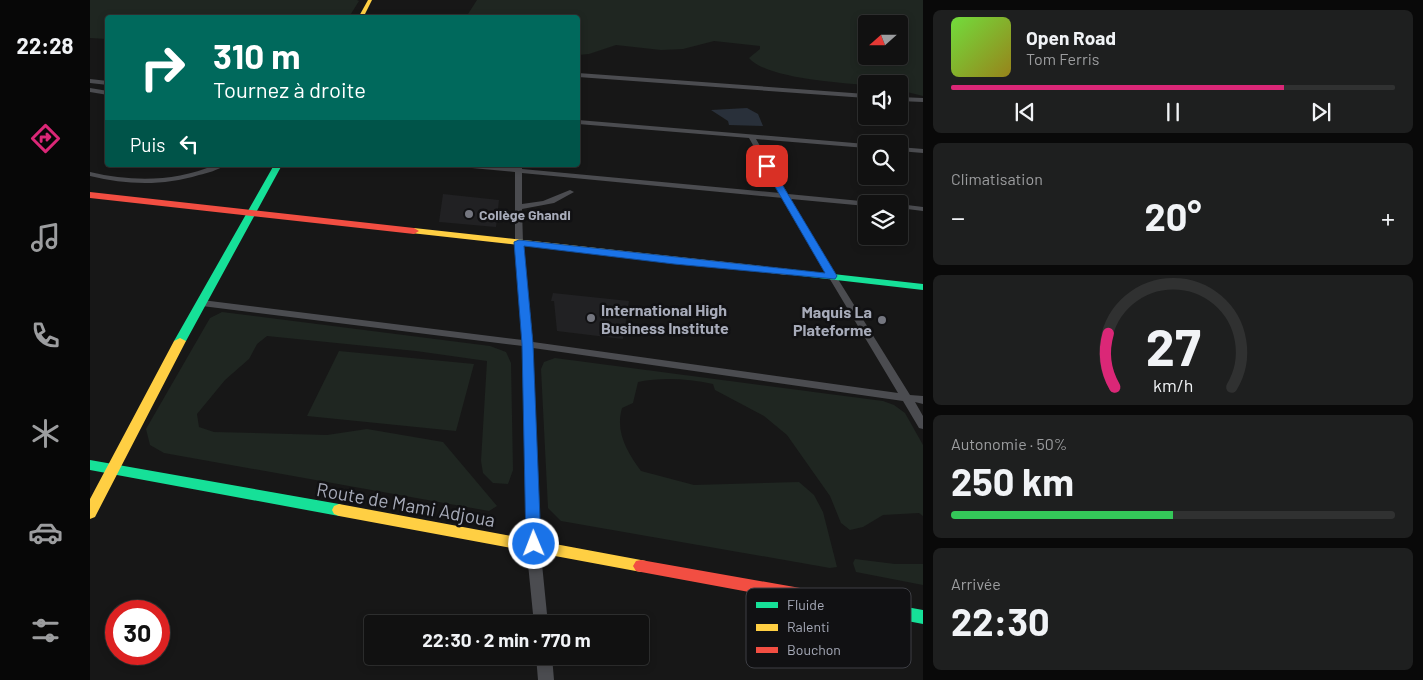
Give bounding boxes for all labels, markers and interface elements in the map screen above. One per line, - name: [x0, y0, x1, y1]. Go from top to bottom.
- north arrow: [858, 15, 908, 65]
- map controls: [858, 15, 908, 245]
- text: Open Road: [1026, 26, 1116, 49]
- text: 22:28: [17, 32, 73, 58]
- text: 310 m: [213, 34, 300, 76]
- icon: right: [130, 35, 195, 100]
- text: Tom Ferris: [1026, 49, 1100, 68]
- button: sound: [858, 75, 908, 125]
- text: Tournez à droite: [213, 76, 366, 102]
- icon: previous: [1011, 98, 1039, 126]
- icon: pause: [1159, 98, 1187, 126]
- icon: next: [1307, 98, 1335, 126]
- icon: directions: [28, 121, 63, 156]
- icon: left: [175, 130, 203, 158]
- text: Puis: [130, 133, 165, 156]
- button: search: [858, 135, 908, 185]
- pin: [746, 145, 788, 187]
- icon: arrive: [753, 152, 781, 180]
- text: Climatisation: [951, 169, 1043, 188]
- text: 20°: [1144, 193, 1202, 239]
- button: layers: [858, 195, 908, 245]
- text: −: [951, 200, 965, 234]
- text: +: [1381, 200, 1395, 234]
- place label: Collège Ghandi: [479, 206, 571, 223]
- marker: Collège Ghandi: [463, 208, 475, 220]
- icon: music: [28, 220, 63, 255]
- place label: International High Business Institute: [601, 300, 729, 337]
- place label: Maquis La Plateforme: [793, 302, 872, 339]
- marker: International High Business Institute: [585, 312, 597, 324]
- marker: Maquis La Plateforme: [876, 314, 888, 326]
- text: 27: [1146, 314, 1201, 376]
- icon: phone: [28, 318, 63, 353]
- text: km/h: [1153, 374, 1193, 396]
- icon: climate: [28, 416, 63, 451]
- text: Autonomie · 50%: [951, 434, 1067, 453]
- text: 250 km: [951, 458, 1074, 504]
- street label: Route de Mami Adjoua: [315, 477, 497, 531]
- icon: car: [28, 515, 63, 550]
- position arrow: [507, 517, 559, 569]
- text: Arrivée: [951, 574, 1001, 593]
- legend: [746, 588, 911, 668]
- text: Fluide: [787, 596, 824, 613]
- text: 22:30: [951, 598, 1050, 644]
- speed limit sign: 30: [105, 600, 170, 665]
- icon: filters: [28, 613, 63, 648]
- text: Ralenti: [787, 618, 830, 635]
- text: 22:30 · 2 min · 770 m: [422, 628, 591, 651]
- text: Bouchon: [787, 641, 841, 658]

